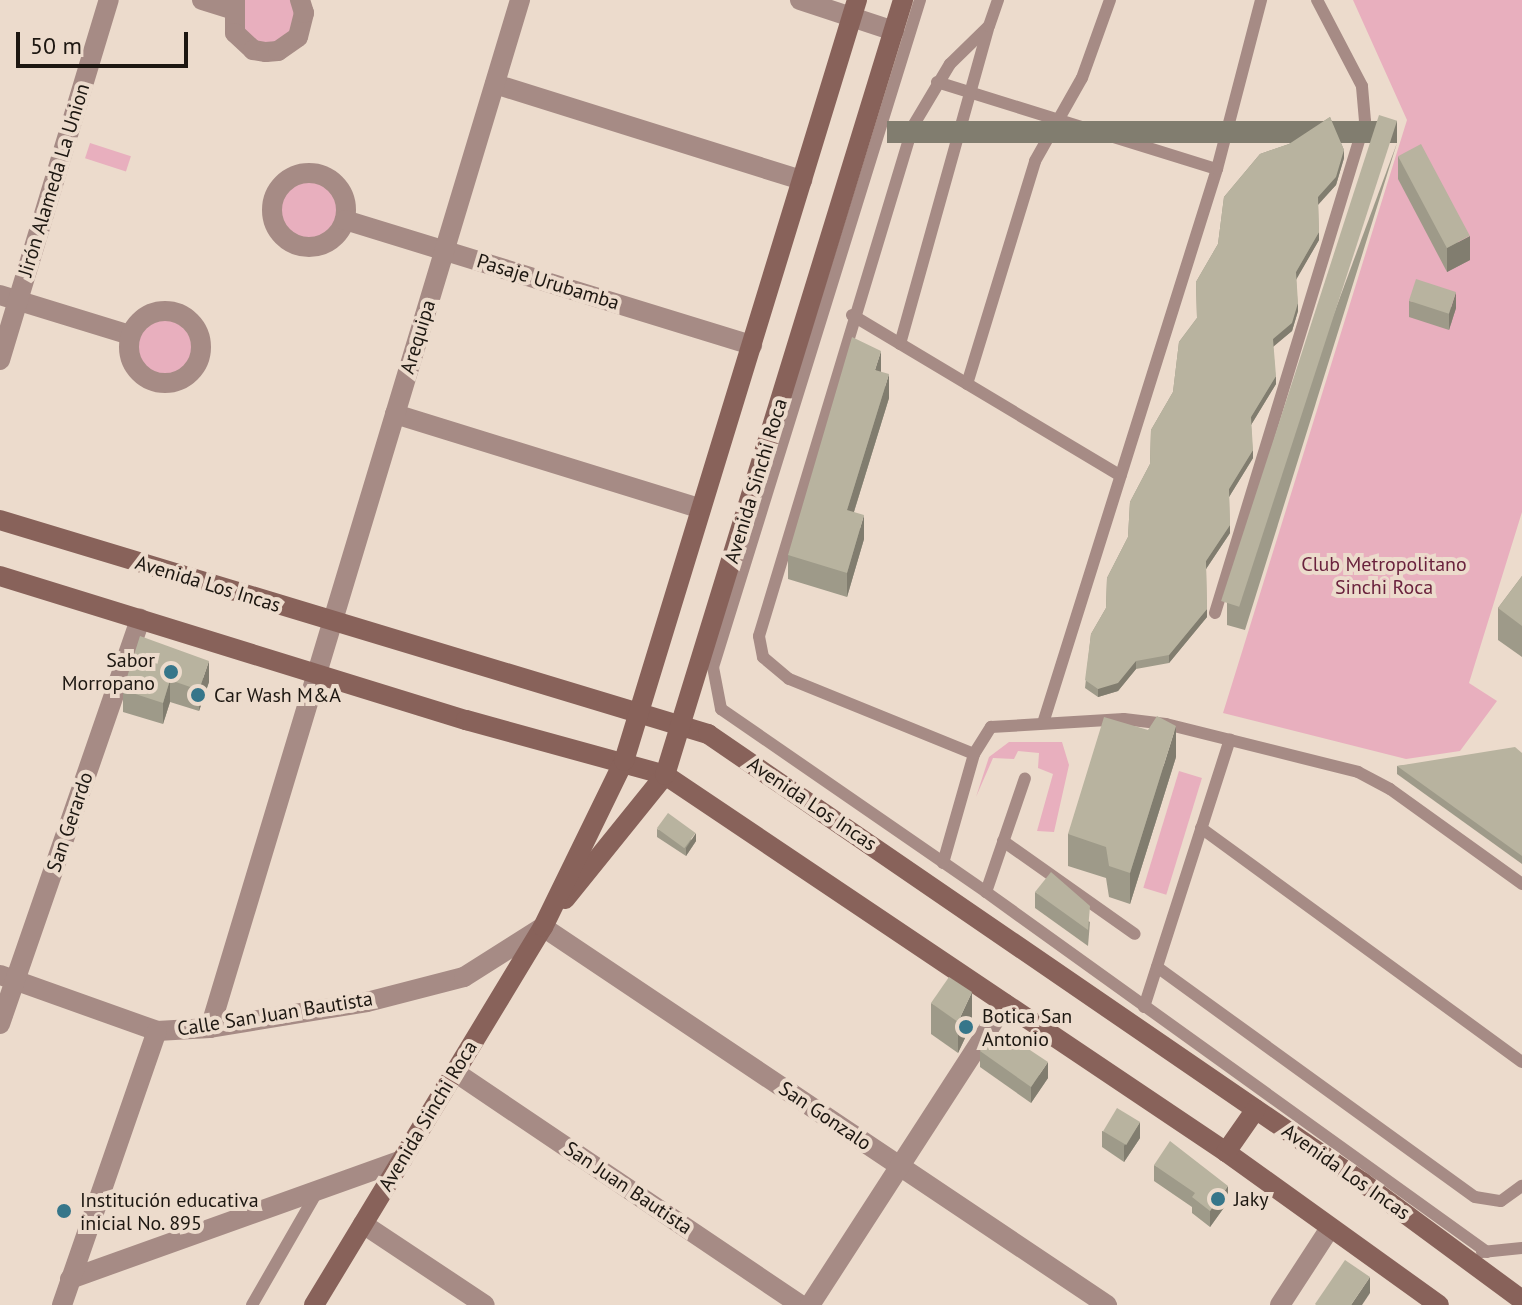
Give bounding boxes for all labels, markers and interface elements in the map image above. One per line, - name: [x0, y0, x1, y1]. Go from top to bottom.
- scale bar: [20, 16, 192, 66]
- text: 50 m: [30, 30, 82, 61]
- street label: Jirón Alameda La Union: [13, 80, 95, 280]
- street label: Pasaje Urubamba: [474, 249, 622, 315]
- street label: Arequipa: [395, 297, 441, 377]
- street label: Avenida Sinchi Roca: [720, 396, 792, 566]
- street label: Avenida Los Incas: [132, 551, 284, 617]
- park label: Club Metropolitano Sinchi Roca: [1301, 552, 1467, 599]
- place label: Sabor Morropano: [62, 648, 155, 695]
- marker: Sabor Morropano: [162, 663, 180, 681]
- place label: Car Wash M&A: [214, 683, 341, 707]
- marker: Car Wash M&A: [189, 686, 207, 704]
- street label: Avenida Los Incas: [743, 752, 881, 856]
- street label: San Gerardo: [42, 769, 98, 875]
- street label: Calle San Juan Bautista: [176, 987, 374, 1041]
- place label: Botica San Antonio: [982, 1004, 1072, 1051]
- marker: Botica San Antonio: [957, 1018, 975, 1036]
- street label: Avenida Sinchi Roca: [374, 1036, 482, 1196]
- street label: San Gonzalo: [774, 1076, 876, 1156]
- street label: Avenida Los Incas: [1277, 1119, 1415, 1225]
- street label: San Juan Bautista: [559, 1136, 697, 1240]
- place label: Jaky: [1234, 1187, 1268, 1211]
- place label: Institución educativa inicial No. 895: [80, 1188, 259, 1235]
- marker: Jaky: [1209, 1190, 1227, 1208]
- marker: Institución educativa inicial No. 895: [55, 1202, 73, 1220]

